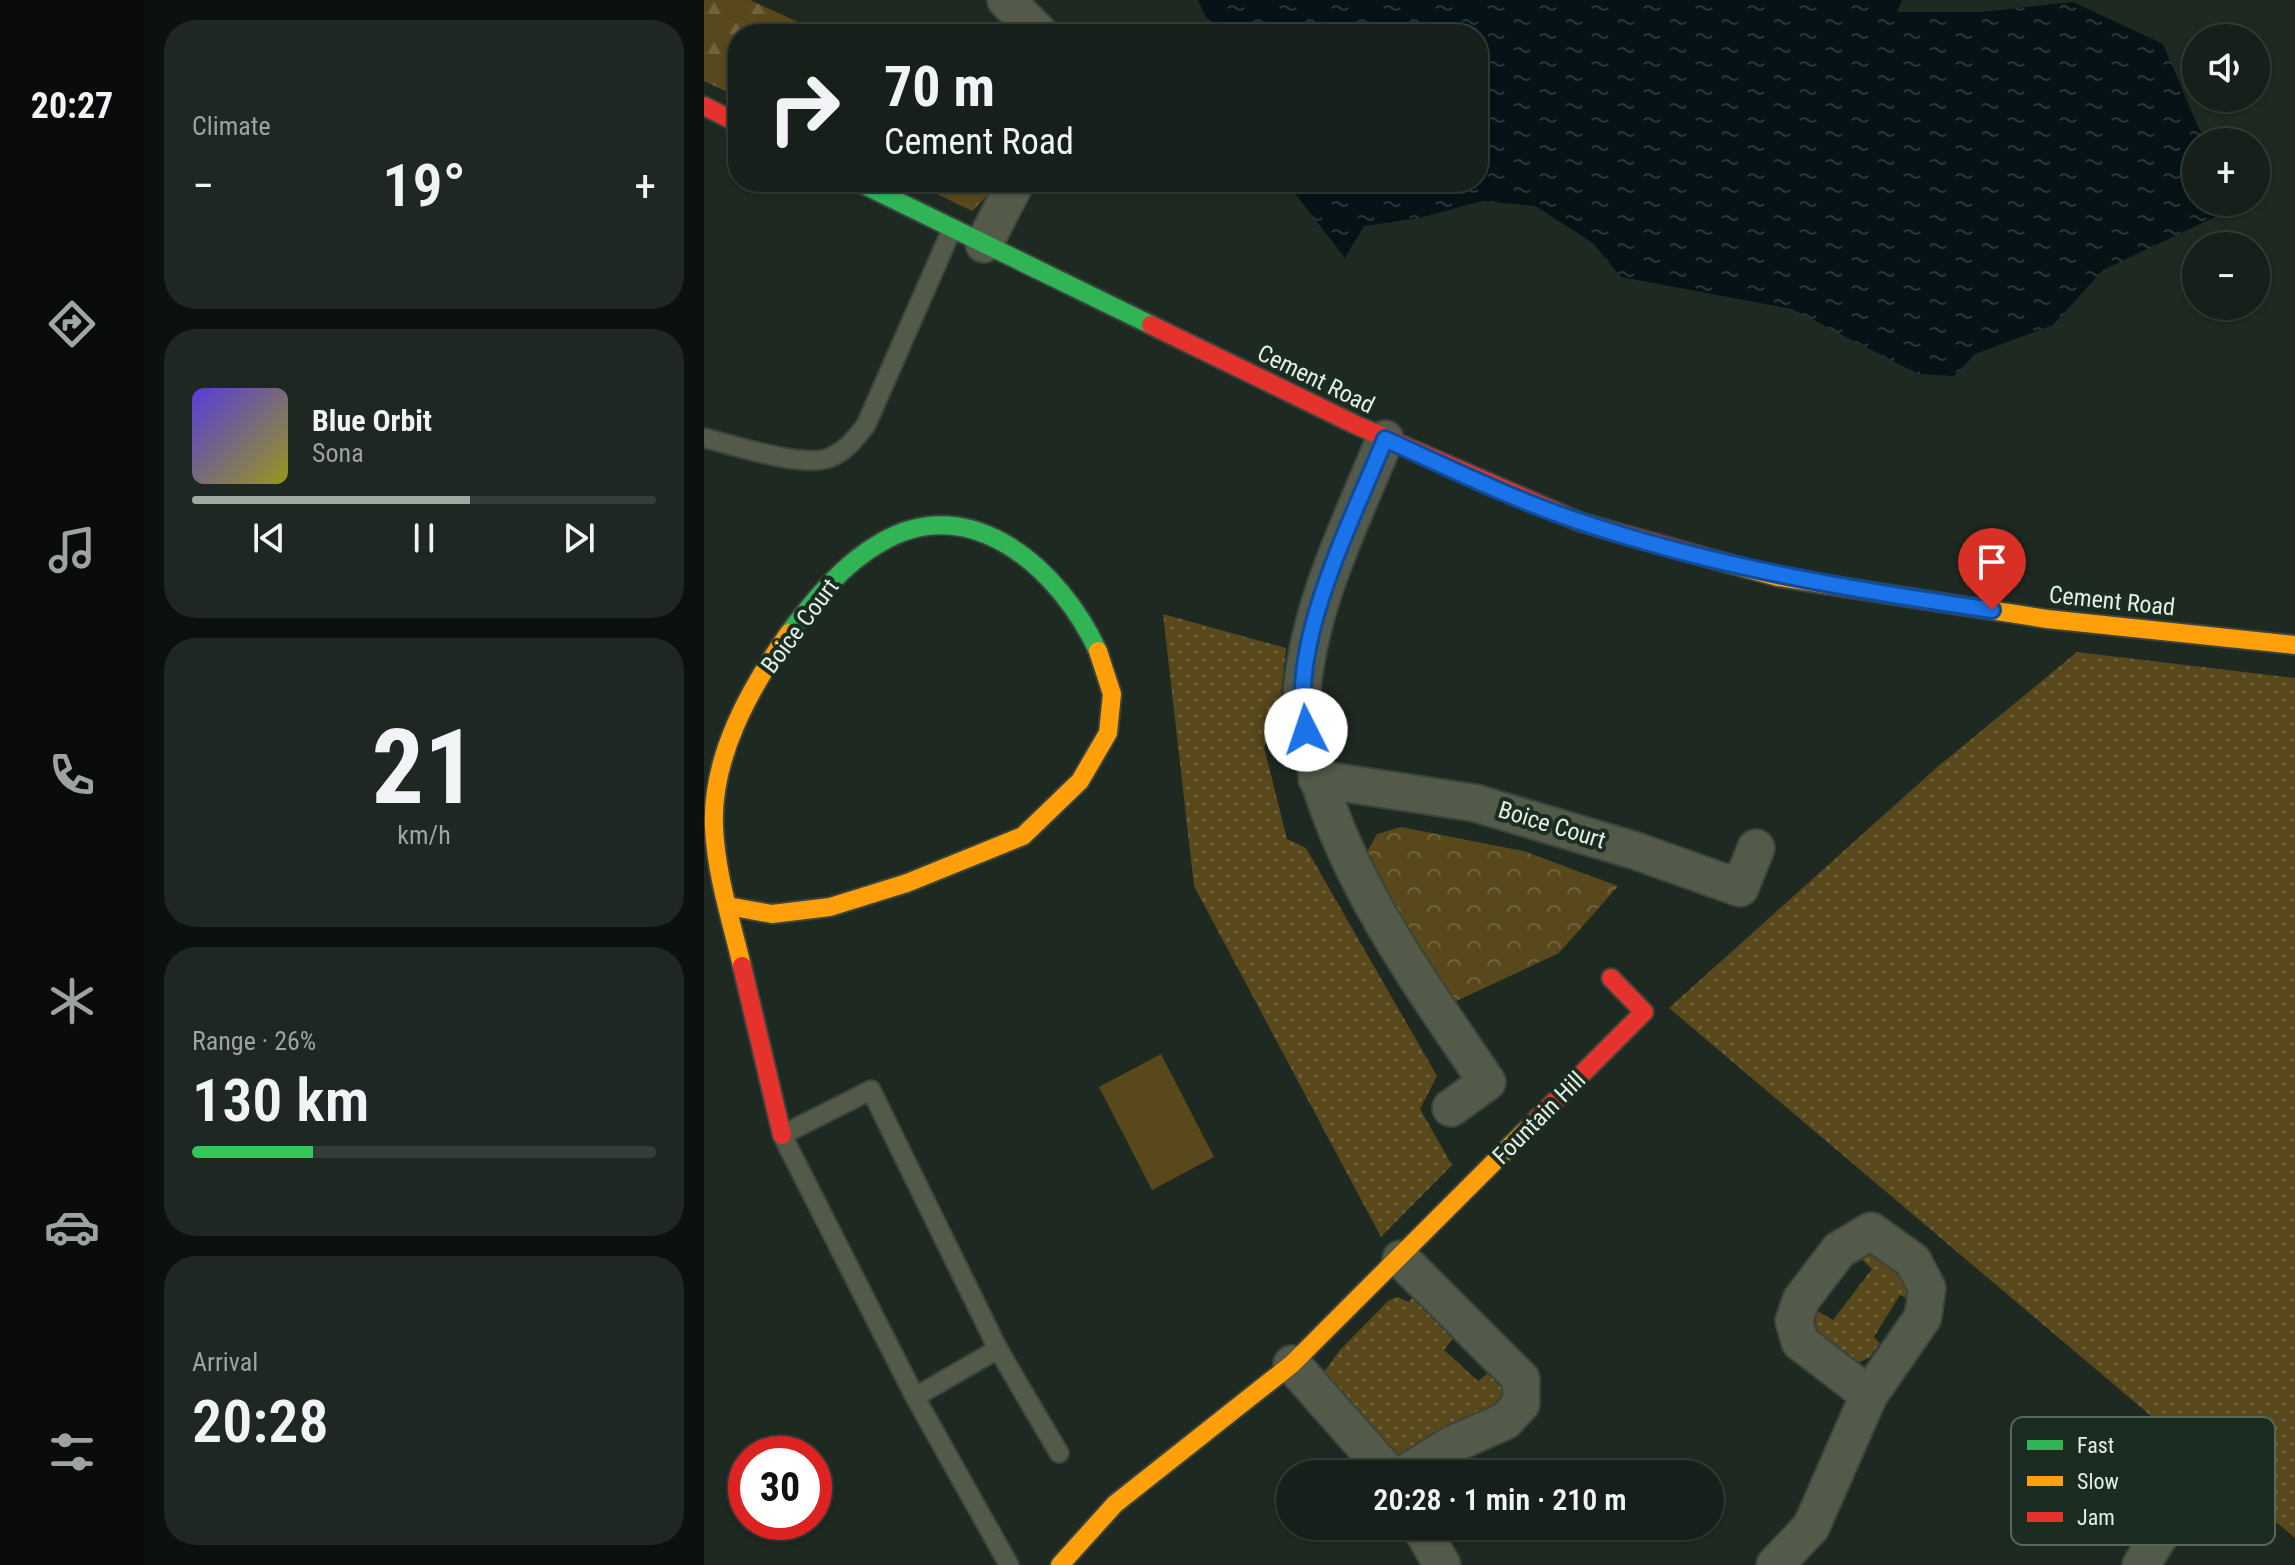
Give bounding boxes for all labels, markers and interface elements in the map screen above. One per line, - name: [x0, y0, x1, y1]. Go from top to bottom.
- map controls: [2182, 24, 2270, 320]
- button: sound: [2182, 24, 2270, 112]
- text: 70 m: [884, 54, 995, 120]
- icon: right: [752, 56, 856, 160]
- text: 20:27: [31, 85, 113, 127]
- text: Climate: [192, 111, 271, 141]
- text: Cement Road: [884, 121, 1074, 163]
- button: +: [2182, 128, 2270, 216]
- text: 19°: [382, 150, 466, 221]
- text: −: [192, 160, 214, 212]
- text: +: [634, 160, 656, 212]
- button: −: [2182, 232, 2270, 320]
- icon: directions: [44, 296, 100, 352]
- street label: Cement Road: [1253, 339, 1379, 419]
- text: Blue Orbit: [312, 403, 432, 438]
- text: Sona: [312, 438, 364, 468]
- icon: previous: [247, 516, 291, 560]
- icon: pause: [402, 516, 446, 560]
- icon: next: [557, 516, 601, 560]
- icon: music: [44, 522, 100, 578]
- pin: [1958, 528, 2026, 610]
- icon: arrive: [1970, 540, 2014, 584]
- street label: Boice Court: [755, 573, 845, 679]
- street label: Cement Road: [2048, 580, 2176, 622]
- position arrow: [1264, 688, 1348, 772]
- text: 21: [371, 707, 477, 828]
- icon: phone: [44, 747, 100, 803]
- street label: Boice Court: [1495, 795, 1609, 855]
- text: km/h: [397, 820, 451, 850]
- icon: climate: [44, 973, 100, 1029]
- text: Range · 26%: [192, 1026, 316, 1056]
- text: 130 km: [192, 1065, 369, 1136]
- street label: Fountain Hill: [1487, 1066, 1591, 1170]
- icon: car: [44, 1199, 100, 1255]
- text: Arrival: [192, 1347, 258, 1377]
- text: 20:28: [192, 1386, 329, 1457]
- legend: [2011, 1417, 2275, 1545]
- icon: filters: [44, 1424, 100, 1480]
- text: Fast: [2077, 1433, 2114, 1458]
- speed limit sign: 30: [728, 1436, 832, 1540]
- text: Slow: [2077, 1469, 2119, 1494]
- text: 20:28 · 1 min · 210 m: [1373, 1482, 1627, 1517]
- text: Jam: [2077, 1505, 2115, 1530]

